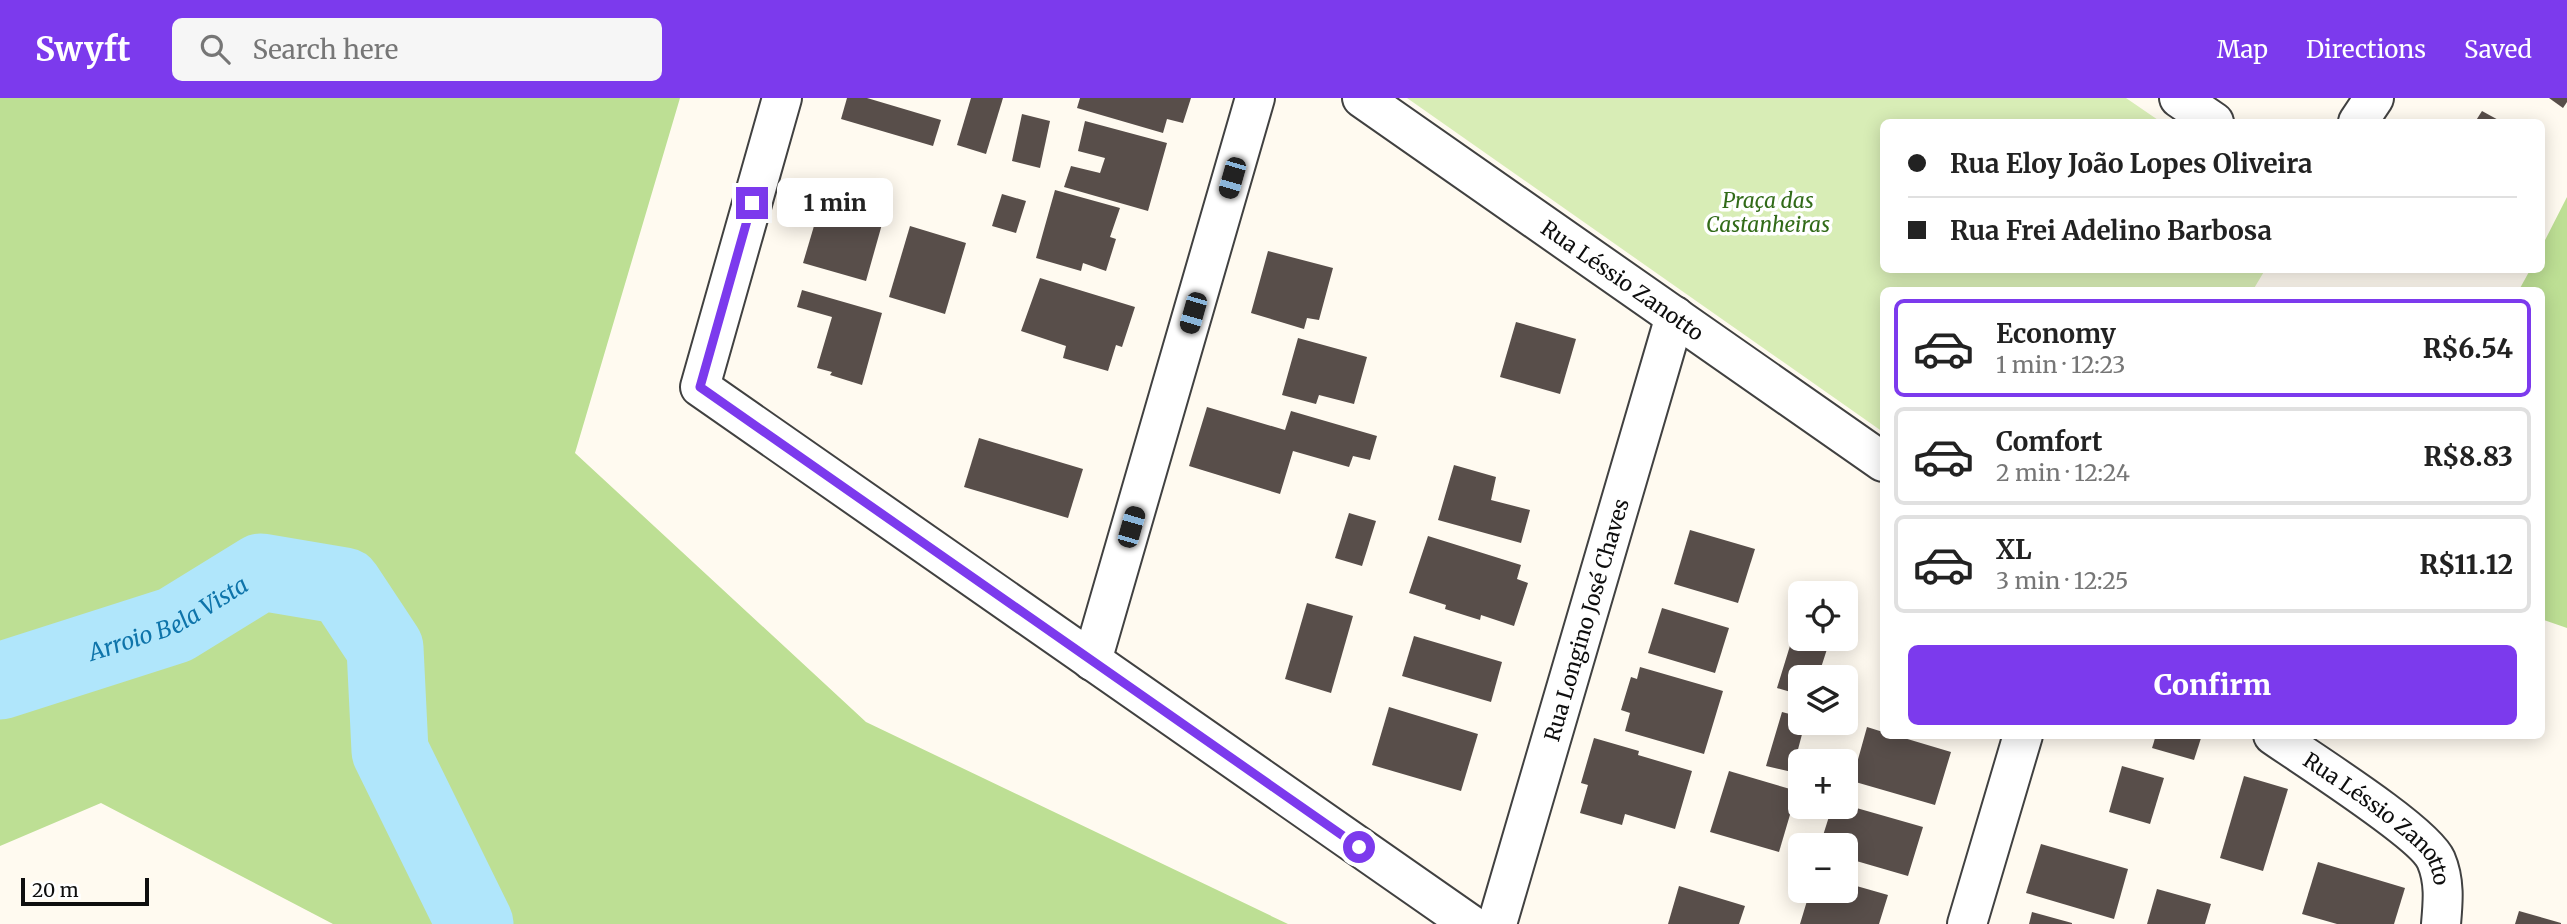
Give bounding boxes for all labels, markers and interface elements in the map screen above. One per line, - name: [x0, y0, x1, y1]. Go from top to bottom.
- search box: [172, 18, 662, 81]
- text: Swyft: [35, 29, 130, 70]
- icon: search: [196, 30, 234, 68]
- text: Search here: [252, 33, 398, 66]
- text: Map: [2217, 34, 2268, 65]
- text: Directions: [2306, 34, 2426, 65]
- text: Saved: [2464, 34, 2532, 65]
- text: Rua Eloy João Lopes Oliveira: [1950, 147, 2313, 180]
- car: [1217, 155, 1248, 201]
- callout: 1 min: [776, 178, 892, 228]
- route end: [736, 187, 768, 219]
- park label: Praça das Castanheiras: [1706, 187, 1830, 238]
- text: 1 min: [803, 188, 867, 217]
- street label: Rua Léssio Zanotto: [1536, 214, 1709, 346]
- text: Rua Frei Adelino Barbosa: [1950, 214, 2272, 247]
- car: [1178, 290, 1209, 336]
- icon: car: [1912, 317, 1975, 380]
- text: Economy: [1996, 317, 2116, 350]
- text: R$6.54: [2423, 332, 2513, 365]
- text: 1 min · 12:23: [1996, 350, 2125, 379]
- icon: car: [1912, 425, 1975, 488]
- text: Comfort: [1996, 425, 2102, 458]
- text: R$8.83: [2423, 440, 2513, 473]
- text: 2 min · 12:24: [1996, 458, 2130, 487]
- street label: Rua Longino José Chaves: [1538, 495, 1634, 744]
- car: [1116, 504, 1147, 550]
- icon: car: [1912, 533, 1975, 596]
- text: XL: [1996, 533, 2032, 566]
- text: R$11.12: [2419, 548, 2513, 581]
- text: 3 min · 12:25: [1996, 566, 2128, 595]
- water label: Arroio Bela Vista: [83, 569, 253, 667]
- map controls: [1788, 581, 1858, 903]
- button: locate: [1788, 581, 1858, 651]
- button: Confirm: [1908, 645, 2517, 725]
- button: layers: [1788, 665, 1858, 735]
- street label: Rua Léssio Zanotto: [2298, 746, 2456, 887]
- button: +: [1788, 749, 1858, 819]
- route start: [1343, 831, 1375, 863]
- button: −: [1788, 833, 1858, 903]
- scale bar: [21, 875, 149, 907]
- text: 20 m: [32, 878, 79, 902]

